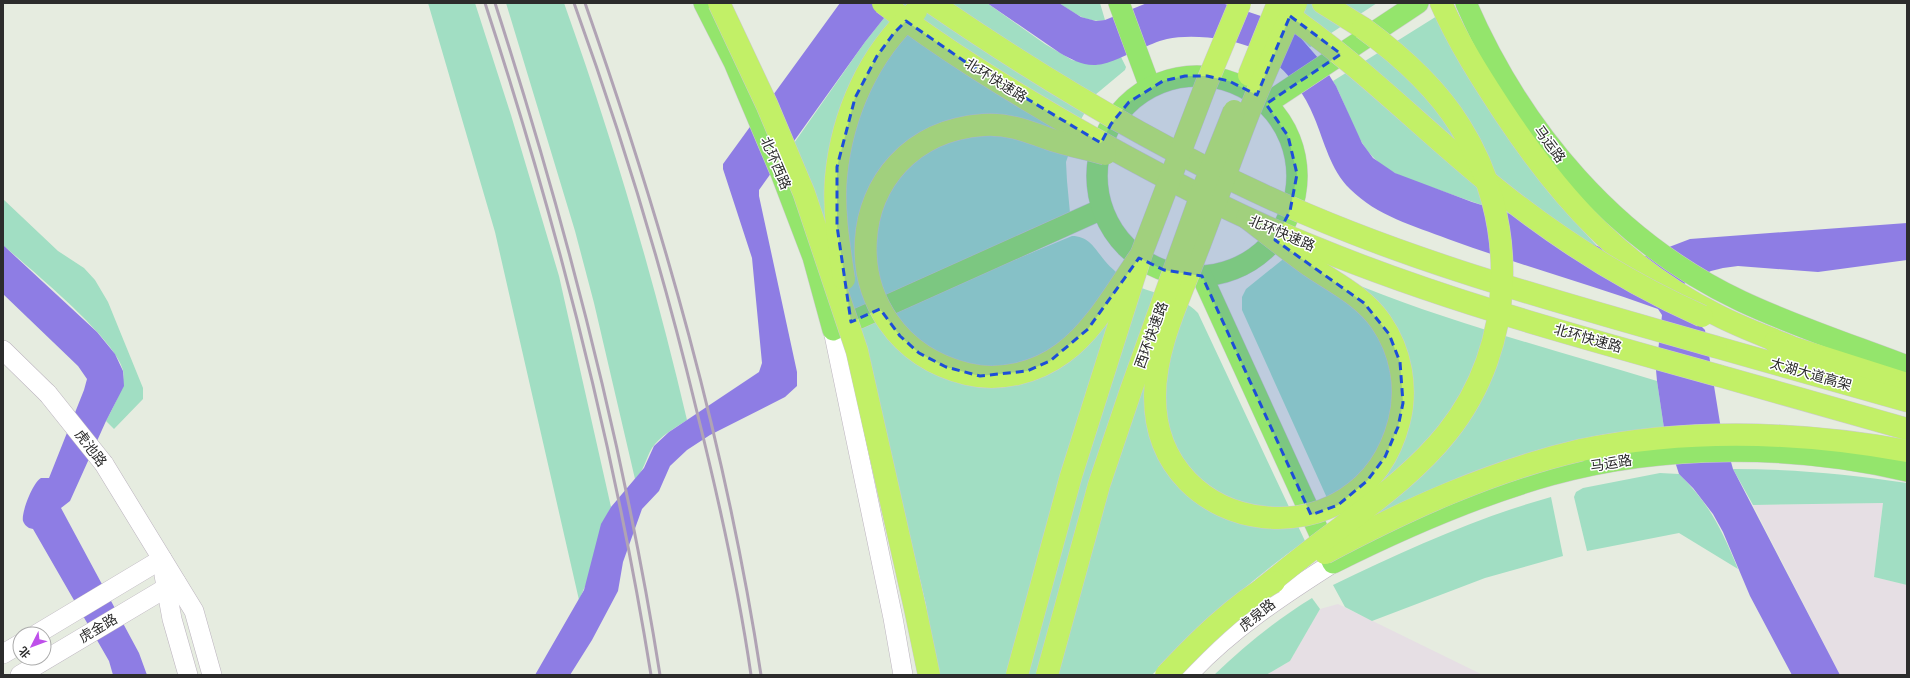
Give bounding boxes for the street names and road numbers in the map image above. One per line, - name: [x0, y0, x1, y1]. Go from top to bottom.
- street label: 北环快速路: [962, 55, 1030, 105]
- street label: 马运路: [1531, 122, 1569, 166]
- street label: 北环西路: [758, 134, 794, 192]
- street label: 北环快速路: [1247, 212, 1317, 254]
- street label: 西环快速路: [1132, 299, 1170, 371]
- street label: 北环快速路: [1552, 321, 1624, 355]
- street label: 太湖大道高架: [1768, 355, 1854, 393]
- street label: 虎池路: [72, 426, 110, 470]
- street label: 马运路: [1589, 452, 1633, 474]
- street label: 虎泉路: [1236, 596, 1278, 634]
- street label: 虎金路: [76, 610, 120, 646]

